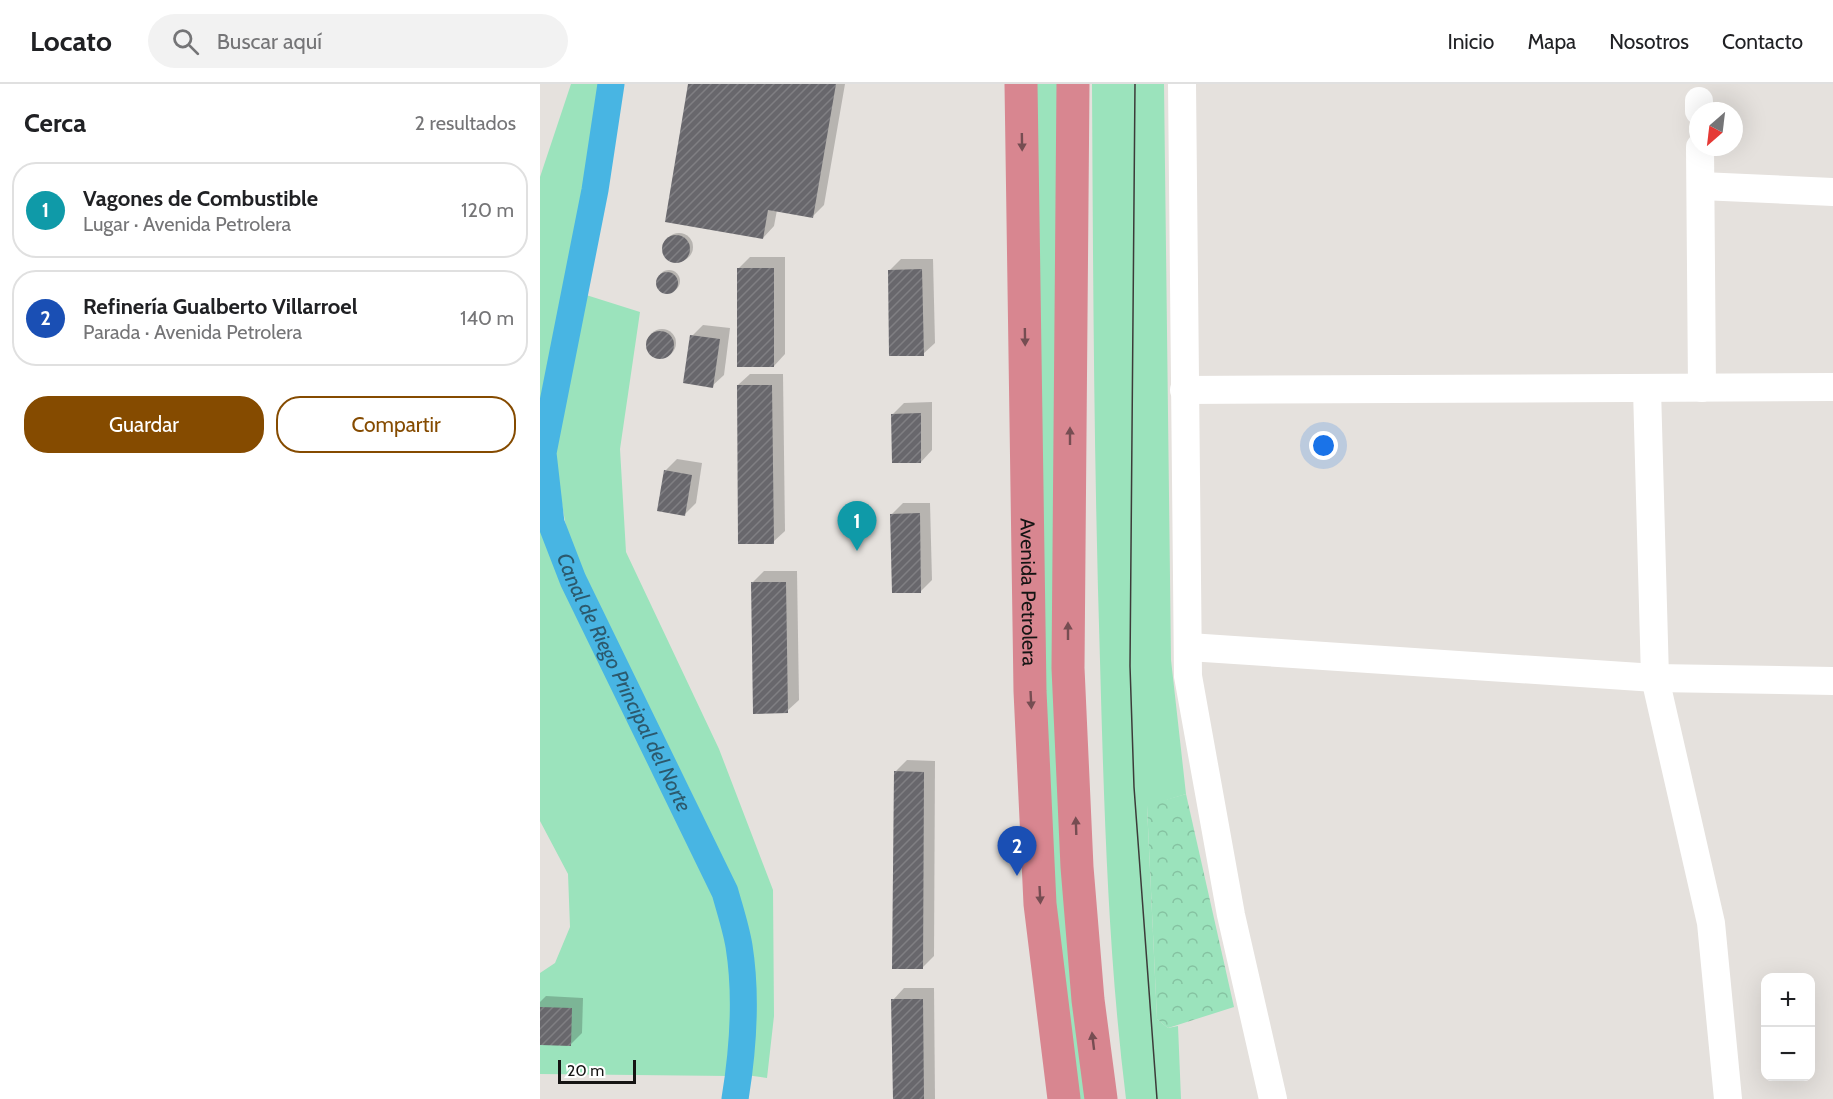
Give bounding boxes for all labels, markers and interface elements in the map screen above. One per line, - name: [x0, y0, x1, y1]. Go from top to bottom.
- search box: [148, 14, 568, 68]
- text: Locato: [30, 24, 112, 58]
- icon: search: [169, 25, 202, 58]
- text: Buscar aquí: [217, 28, 322, 55]
- text: Inicio: [1447, 29, 1494, 54]
- text: Mapa: [1527, 29, 1576, 54]
- text: Nosotros: [1609, 29, 1689, 54]
- text: Contacto: [1722, 29, 1803, 54]
- north arrow: [1689, 102, 1743, 156]
- text: Cerca: [24, 107, 86, 139]
- text: 2 resultados: [415, 111, 516, 135]
- one-way arrow: [1017, 133, 1027, 152]
- text: Vagones de Combustible: [83, 185, 318, 212]
- text: 1: [42, 198, 49, 222]
- text: 120 m: [461, 198, 514, 222]
- text: Lugar · Avenida Petrolera: [83, 212, 291, 236]
- text: Refinería Gualberto Villarroel: [83, 293, 357, 320]
- text: 2: [40, 306, 51, 330]
- text: 140 m: [460, 306, 514, 330]
- text: Parada · Avenida Petrolera: [83, 320, 302, 344]
- one-way arrow: [1020, 328, 1030, 347]
- button: Guardar: [24, 396, 264, 453]
- button: Compartir: [276, 396, 516, 453]
- one-way arrow: [1065, 426, 1075, 445]
- your location: [1309, 431, 1338, 460]
- pin: 1: [838, 502, 876, 551]
- street label: Avenida Petrolera: [1015, 518, 1042, 667]
- water label: Canal de Riego Principal del Norte: [552, 549, 697, 816]
- one-way arrow: [1064, 621, 1073, 640]
- one-way arrow: [1026, 691, 1035, 710]
- one-way arrow: [1071, 816, 1080, 835]
- pin: 2: [998, 826, 1036, 876]
- one-way arrow: [1036, 886, 1045, 905]
- map controls: [1761, 973, 1815, 1081]
- button: +: [1761, 973, 1815, 1027]
- button: −: [1761, 1027, 1815, 1081]
- one-way arrow: [1089, 1031, 1098, 1050]
- scale bar: [558, 1057, 636, 1084]
- text: 20 m: [567, 1061, 604, 1080]

